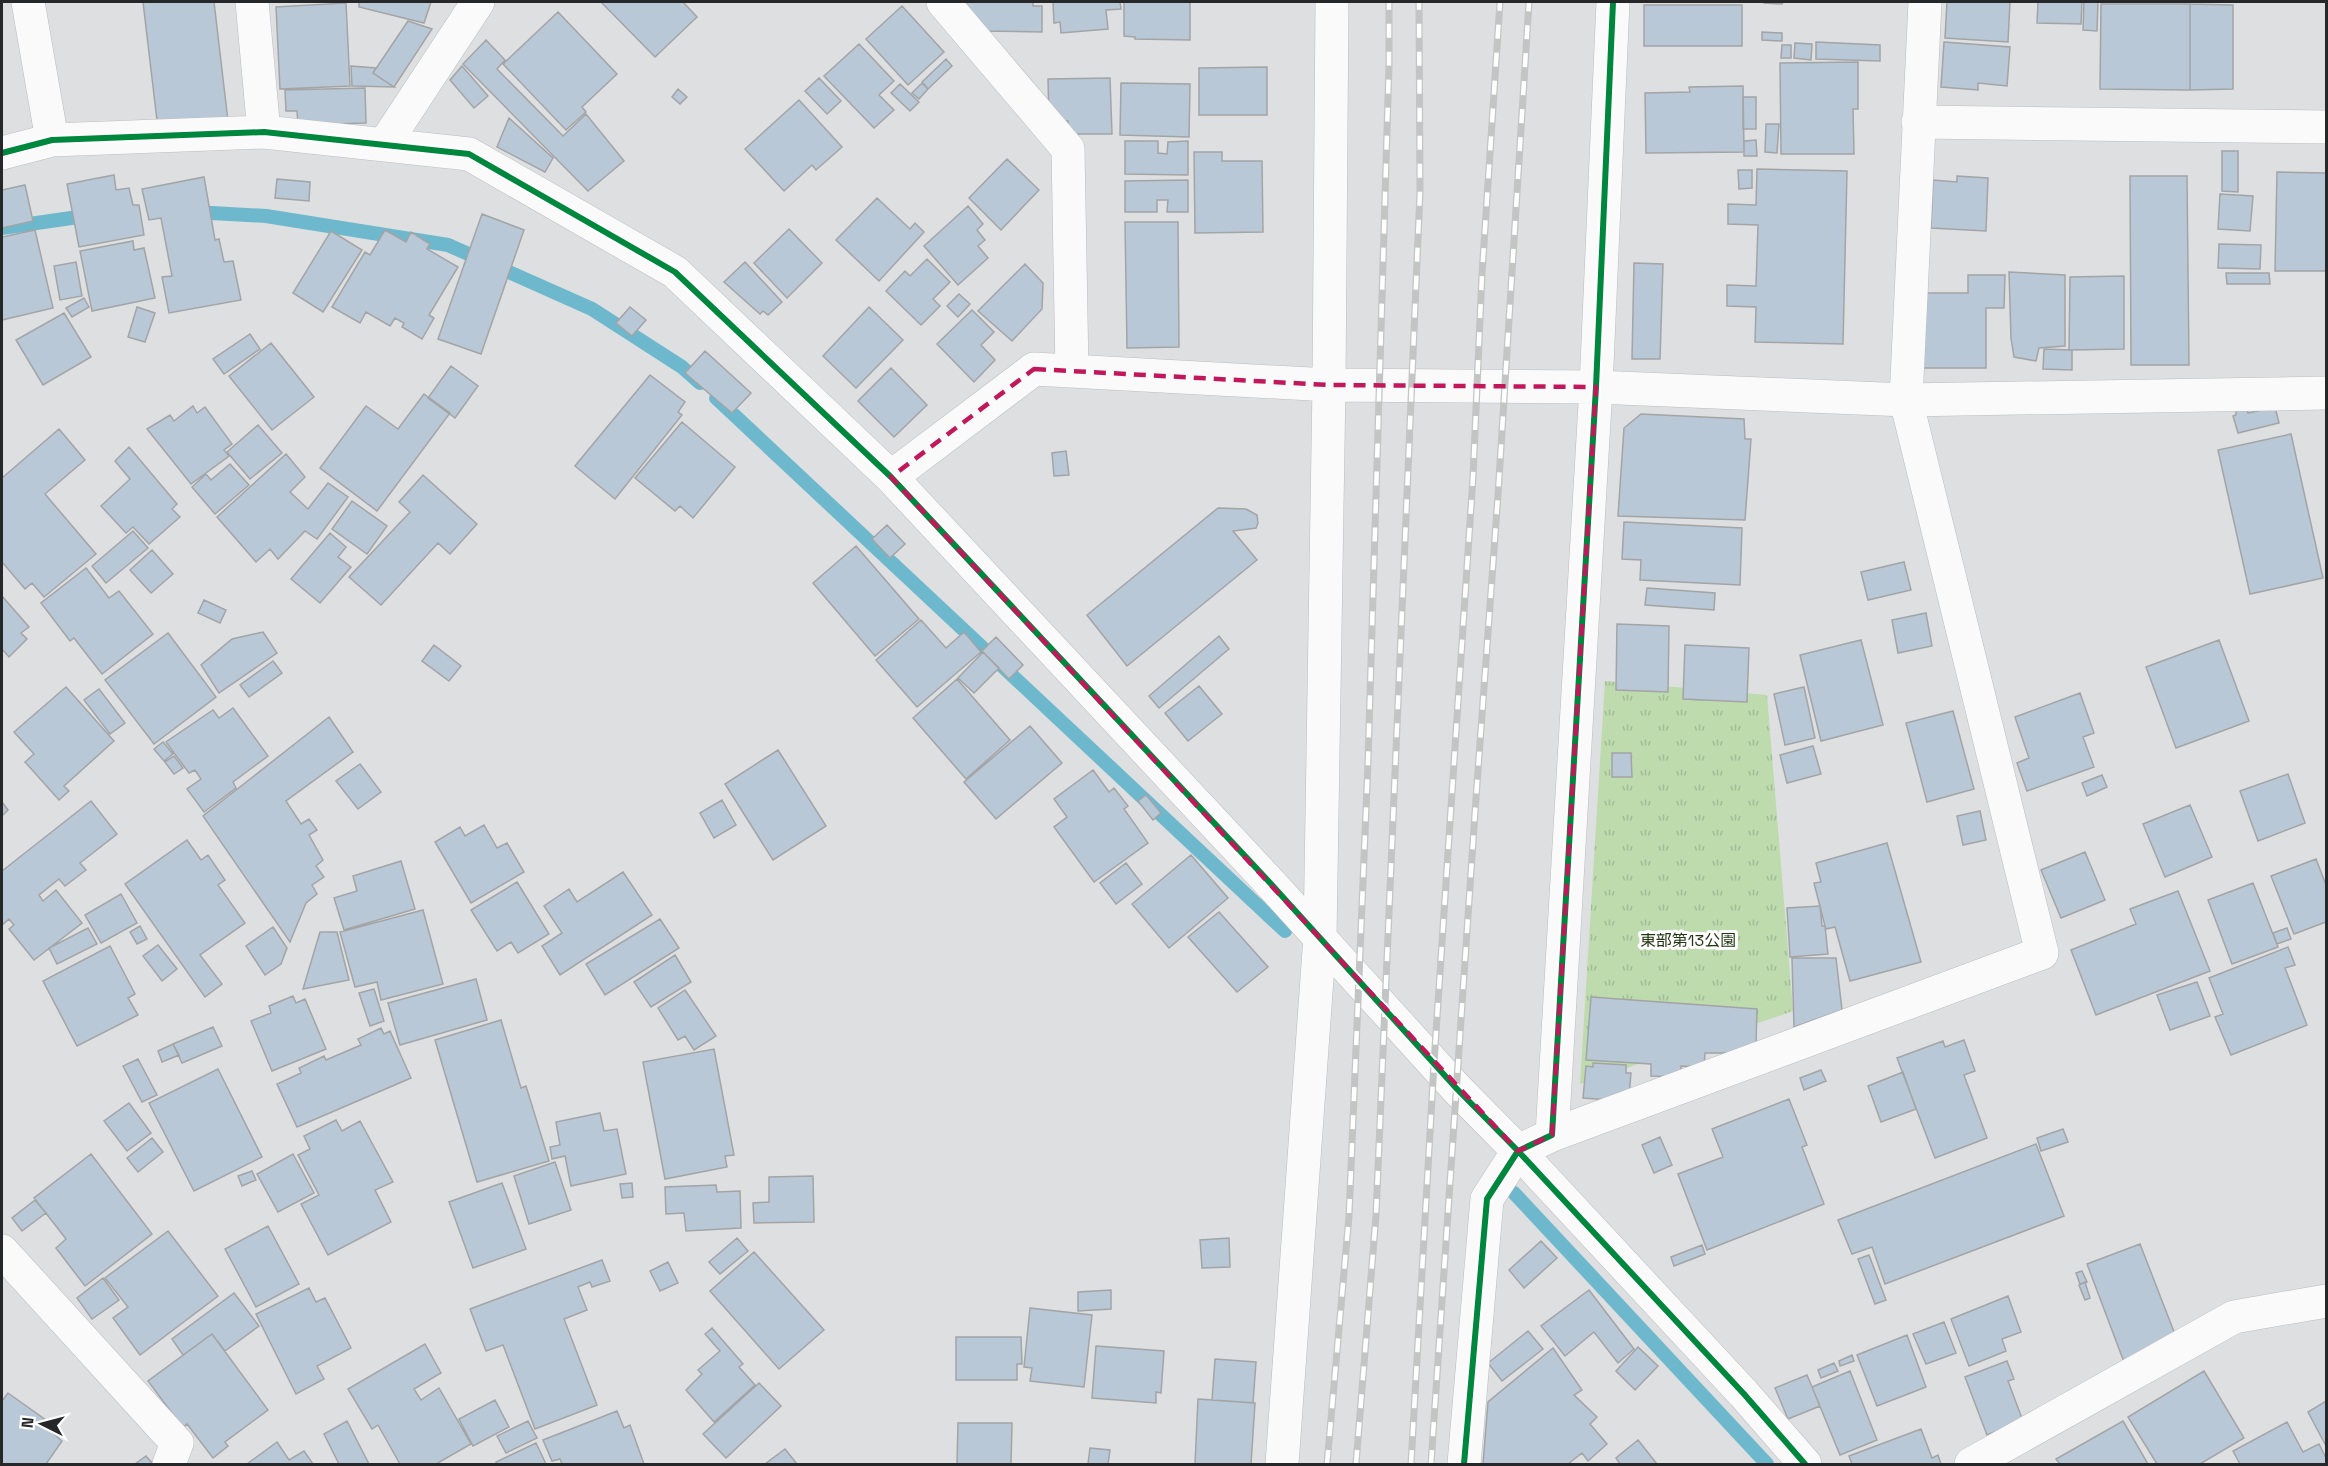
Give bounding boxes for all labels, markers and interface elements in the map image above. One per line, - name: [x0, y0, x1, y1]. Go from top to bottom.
- park label: 東部第13公園: [1640, 930, 1736, 951]
- north arrow: [12, 1394, 72, 1454]
- text: N: [17, 1416, 39, 1429]

